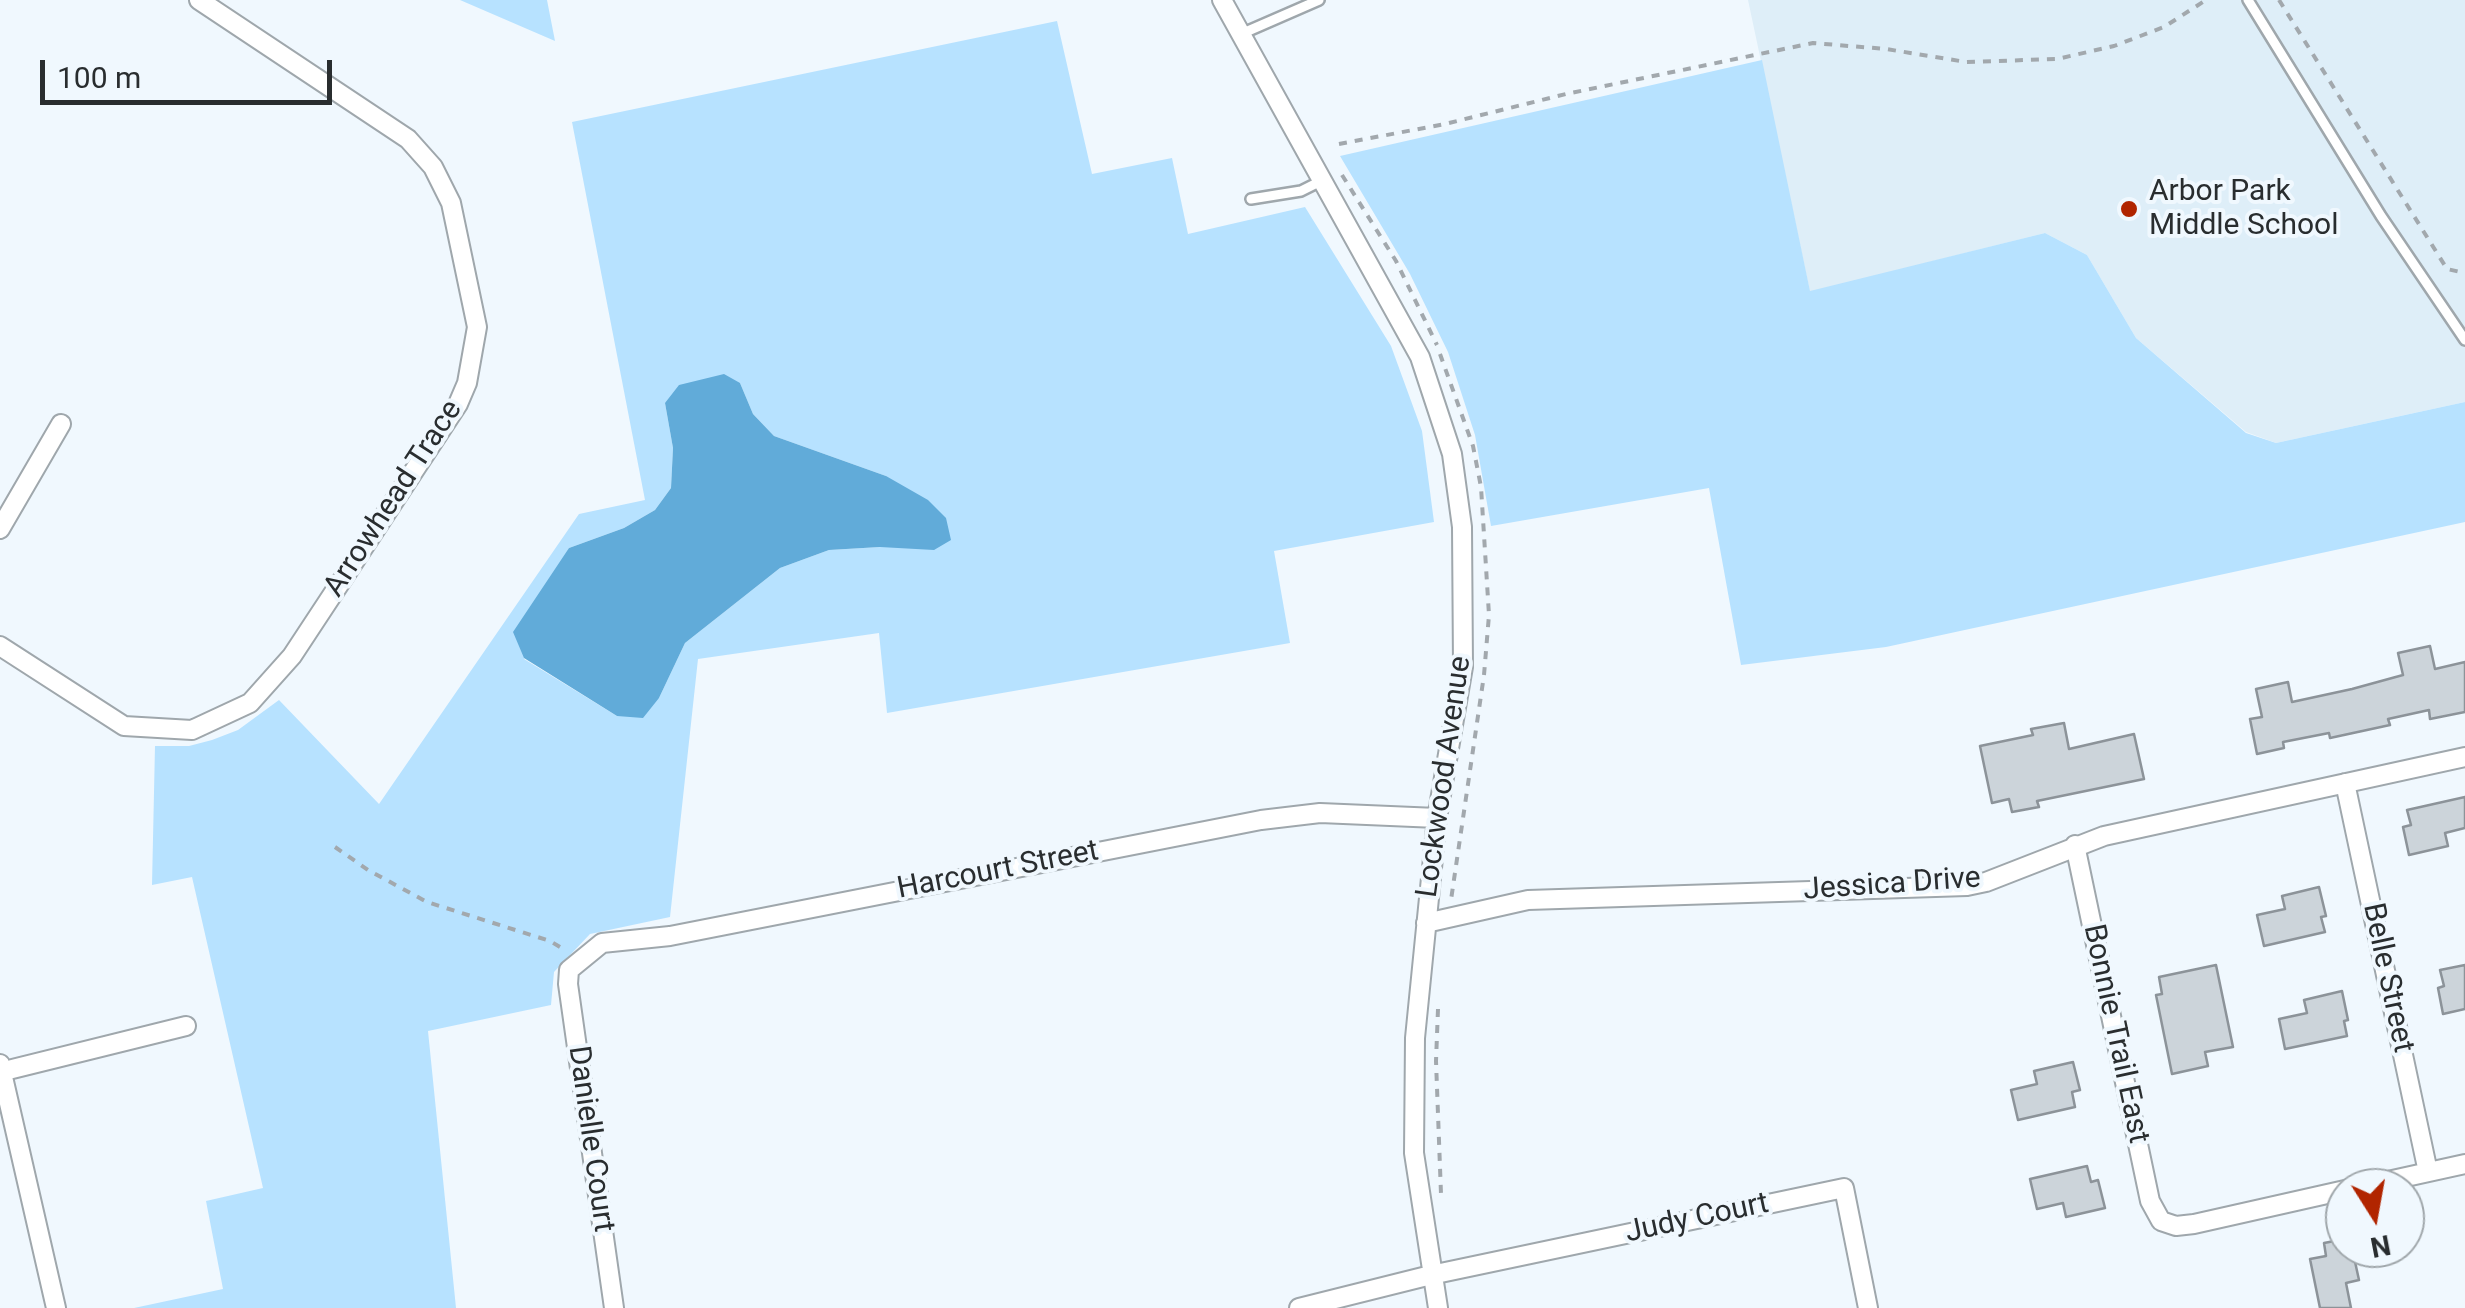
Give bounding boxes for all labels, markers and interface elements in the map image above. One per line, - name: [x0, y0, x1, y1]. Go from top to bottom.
- scale bar: [45, 40, 338, 102]
- text: 100 m: [57, 60, 141, 95]
- place label: Arbor Park Middle School: [2149, 174, 2339, 244]
- marker: Arbor Park Middle School: [2118, 198, 2140, 220]
- street label: Arrowhead Trace: [317, 394, 471, 604]
- street label: Lockwood Avenue: [1410, 654, 1480, 900]
- street label: Harcourt Street: [894, 834, 1102, 908]
- street label: Jessica Drive: [1802, 861, 1982, 909]
- street label: Belle Street: [2354, 900, 2420, 1056]
- street label: Bonnie Trail East: [2074, 921, 2156, 1147]
- street label: Danielle Court: [559, 1044, 621, 1234]
- north arrow: [2325, 1168, 2425, 1268]
- street label: Judy Court: [1622, 1186, 1772, 1252]
- text: N: [2368, 1228, 2393, 1264]

